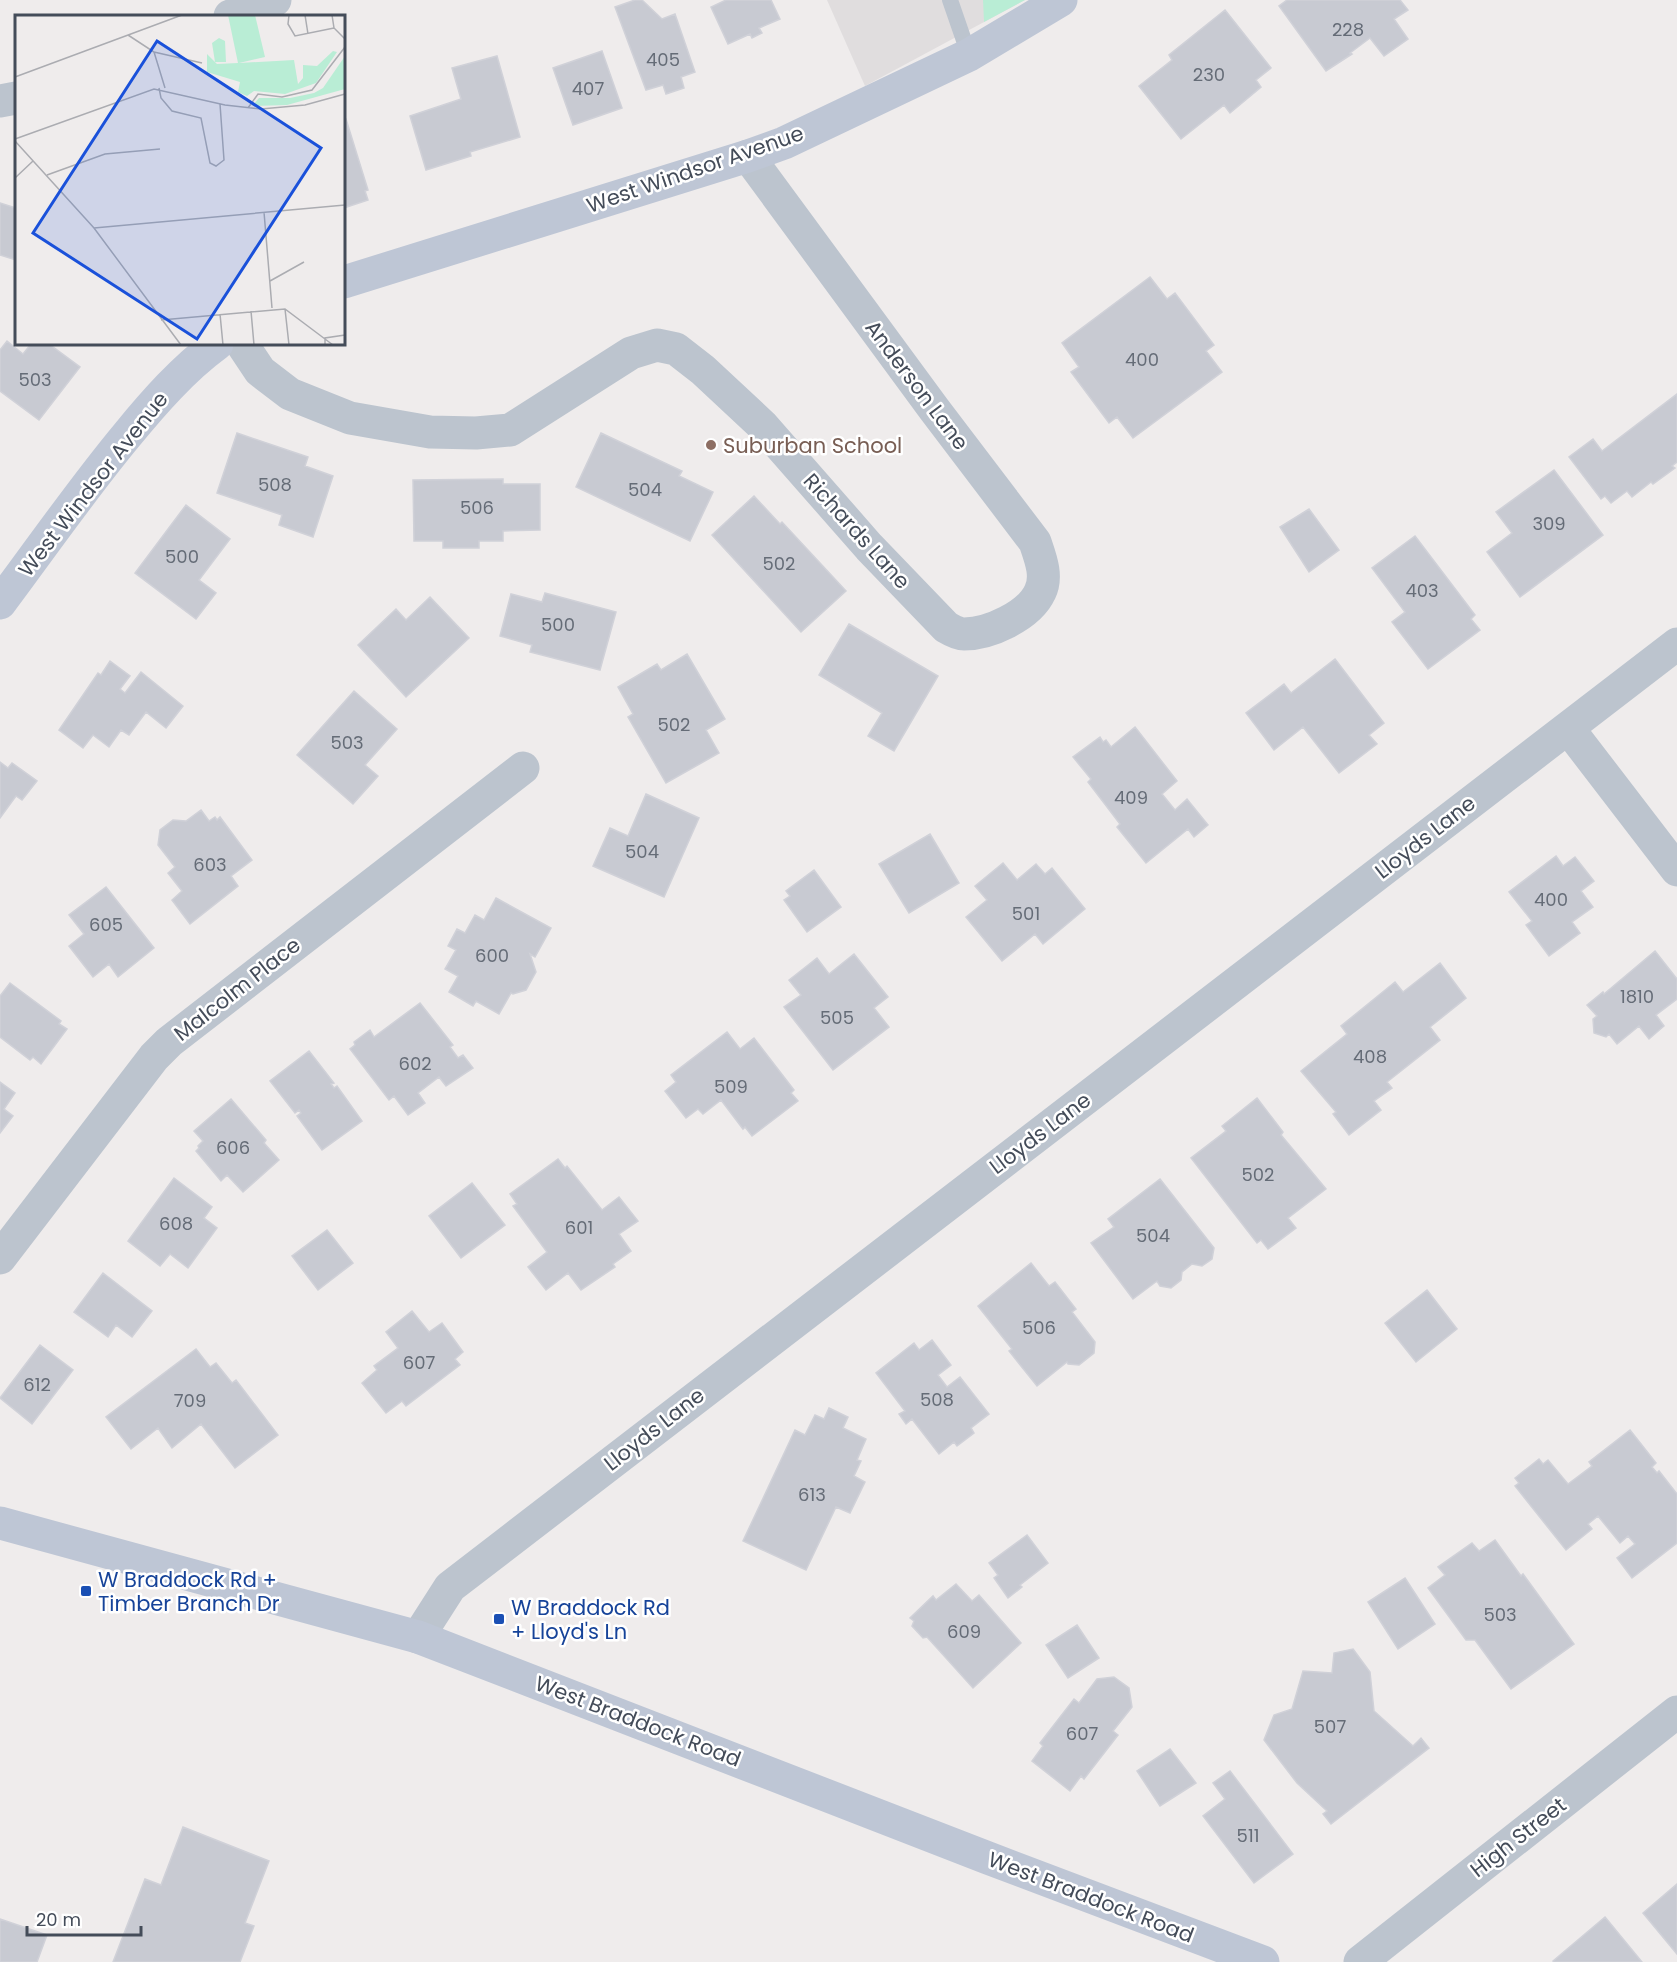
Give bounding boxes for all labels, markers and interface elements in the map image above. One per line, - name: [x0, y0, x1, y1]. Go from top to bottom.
- inset map: [15, 15, 345, 345]
- house number: 228: [1332, 17, 1364, 42]
- house number: 405: [646, 47, 680, 72]
- house number: 230: [1193, 62, 1225, 87]
- house number: 407: [572, 76, 604, 101]
- street label: West Windsor Avenue: [583, 118, 807, 220]
- street label: Anderson Lane: [859, 314, 975, 456]
- house number: 400: [1125, 347, 1159, 372]
- house number: 503: [18, 367, 52, 392]
- street label: West Windsor Avenue: [11, 385, 175, 583]
- place label: Suburban School: [723, 431, 902, 460]
- marker: Suburban School: [704, 438, 718, 452]
- street label: Richards Lane: [797, 467, 917, 595]
- house number: 508: [258, 472, 292, 497]
- house number: 504: [628, 477, 662, 502]
- house number: 506: [460, 495, 494, 520]
- house number: 309: [1532, 511, 1566, 536]
- house number: 500: [165, 544, 199, 569]
- house number: 502: [763, 551, 795, 576]
- house number: 403: [1405, 578, 1439, 603]
- house number: 500: [541, 612, 575, 637]
- house number: 502: [658, 712, 690, 737]
- house number: 503: [330, 730, 364, 755]
- house number: 409: [1114, 785, 1148, 810]
- street label: Lloyds Lane: [1369, 789, 1481, 885]
- house number: 504: [625, 839, 659, 864]
- house number: 603: [193, 852, 227, 877]
- house number: 400: [1534, 887, 1568, 912]
- house number: 501: [1012, 901, 1040, 926]
- house number: 605: [89, 912, 123, 937]
- street label: Malcolm Place: [168, 930, 306, 1048]
- house number: 600: [475, 943, 509, 968]
- house number: 1810: [1620, 984, 1654, 1009]
- house number: 505: [820, 1005, 854, 1030]
- house number: 408: [1353, 1044, 1387, 1069]
- house number: 602: [398, 1051, 432, 1076]
- house number: 509: [714, 1074, 748, 1099]
- street label: Lloyds Lane: [983, 1085, 1097, 1181]
- house number: 606: [216, 1135, 250, 1160]
- house number: 502: [1242, 1162, 1274, 1187]
- house number: 608: [159, 1211, 193, 1236]
- house number: 601: [565, 1215, 593, 1240]
- house number: 504: [1136, 1223, 1170, 1248]
- house number: 506: [1022, 1315, 1056, 1340]
- house number: 607: [403, 1350, 435, 1375]
- house number: 612: [23, 1372, 51, 1397]
- street label: Lloyds Lane: [598, 1381, 710, 1477]
- house number: 508: [920, 1387, 954, 1412]
- house number: 709: [174, 1388, 206, 1413]
- house number: 613: [798, 1482, 826, 1507]
- place label: W Braddock Rd + Timber Branch Dr: [98, 1565, 280, 1618]
- marker: W Braddock Rd + Timber Branch Dr: [79, 1584, 93, 1598]
- place label: W Braddock Rd + Lloyd's Ln: [511, 1593, 670, 1646]
- house number: 503: [1483, 1602, 1517, 1627]
- marker: W Braddock Rd + Lloyd's Ln: [492, 1612, 506, 1626]
- house number: 609: [947, 1619, 981, 1644]
- street label: West Braddock Road: [531, 1668, 745, 1774]
- house number: 507: [1314, 1714, 1346, 1739]
- house number: 607: [1066, 1721, 1098, 1746]
- street label: High Street: [1464, 1790, 1572, 1884]
- house number: 511: [1237, 1823, 1259, 1848]
- street label: West Braddock Road: [984, 1844, 1198, 1950]
- scale bar: [27, 1899, 141, 1937]
- text: 20 m: [36, 1907, 81, 1932]

